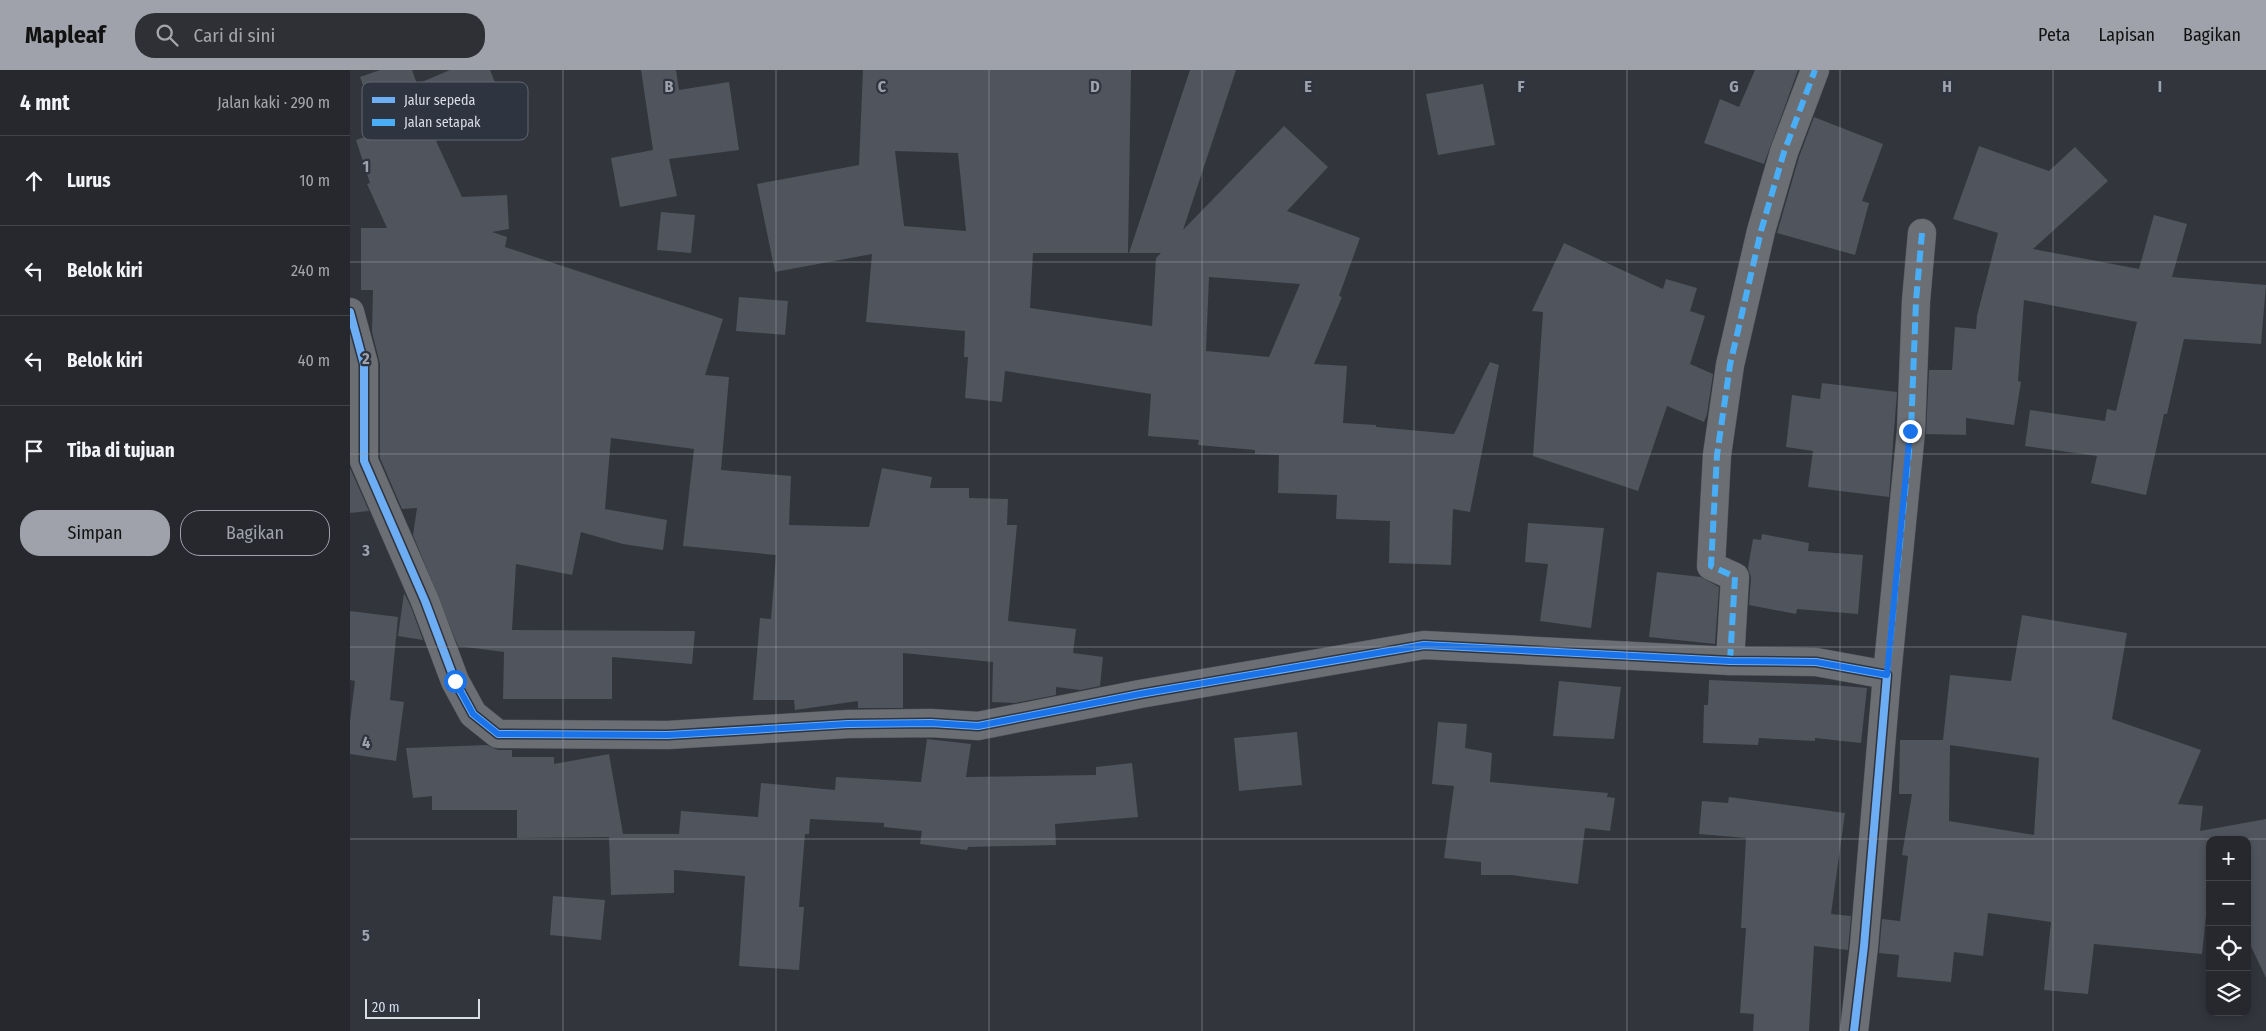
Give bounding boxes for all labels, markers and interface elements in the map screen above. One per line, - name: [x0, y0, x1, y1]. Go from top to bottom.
- search box: [135, 13, 485, 58]
- text: Mapleaf: [25, 21, 105, 49]
- icon: search: [153, 21, 181, 49]
- text: Cari di sini: [193, 24, 275, 47]
- text: Peta: [2038, 24, 2070, 46]
- text: Lapisan: [2098, 24, 2155, 46]
- text: Bagikan: [2183, 24, 2241, 46]
- text: B: [665, 77, 674, 96]
- text: C: [878, 77, 887, 96]
- text: D: [1090, 77, 1100, 96]
- text: E: [1304, 77, 1312, 96]
- text: F: [1517, 77, 1525, 96]
- text: G: [1729, 77, 1739, 96]
- text: H: [1942, 77, 1952, 96]
- text: I: [2158, 77, 2162, 96]
- legend: [362, 82, 528, 140]
- text: 4 mnt: [20, 90, 70, 116]
- text: Jalur sepeda: [404, 92, 475, 109]
- text: Jalan kaki · 290 m: [217, 93, 330, 112]
- text: Jalan setapak: [404, 114, 481, 131]
- text: 1: [363, 157, 369, 176]
- icon: ahead: [20, 167, 48, 195]
- text: Lurus: [67, 169, 111, 192]
- text: 10 m: [299, 171, 330, 190]
- icon: left: [20, 257, 48, 285]
- text: Belok kiri: [67, 259, 143, 282]
- text: 240 m: [291, 261, 330, 280]
- icon: left: [20, 347, 48, 375]
- text: Belok kiri: [67, 349, 143, 372]
- text: 2: [361, 349, 370, 368]
- text: 40 m: [298, 351, 330, 370]
- route end: [1899, 420, 1922, 443]
- icon: arrive: [20, 437, 48, 465]
- text: Tiba di tujuan: [67, 439, 175, 462]
- button: Simpan: [20, 510, 170, 556]
- button: Bagikan: [180, 510, 330, 556]
- text: 3: [361, 541, 370, 560]
- route start: [444, 670, 467, 693]
- text: 4: [362, 733, 370, 752]
- map controls: [2206, 836, 2251, 1016]
- button: +: [2206, 836, 2251, 881]
- button: −: [2206, 881, 2251, 926]
- text: 5: [362, 926, 370, 945]
- button: locate: [2206, 926, 2251, 971]
- button: layers: [2206, 971, 2251, 1016]
- scale bar: [365, 996, 480, 1019]
- text: 20 m: [372, 999, 400, 1016]

